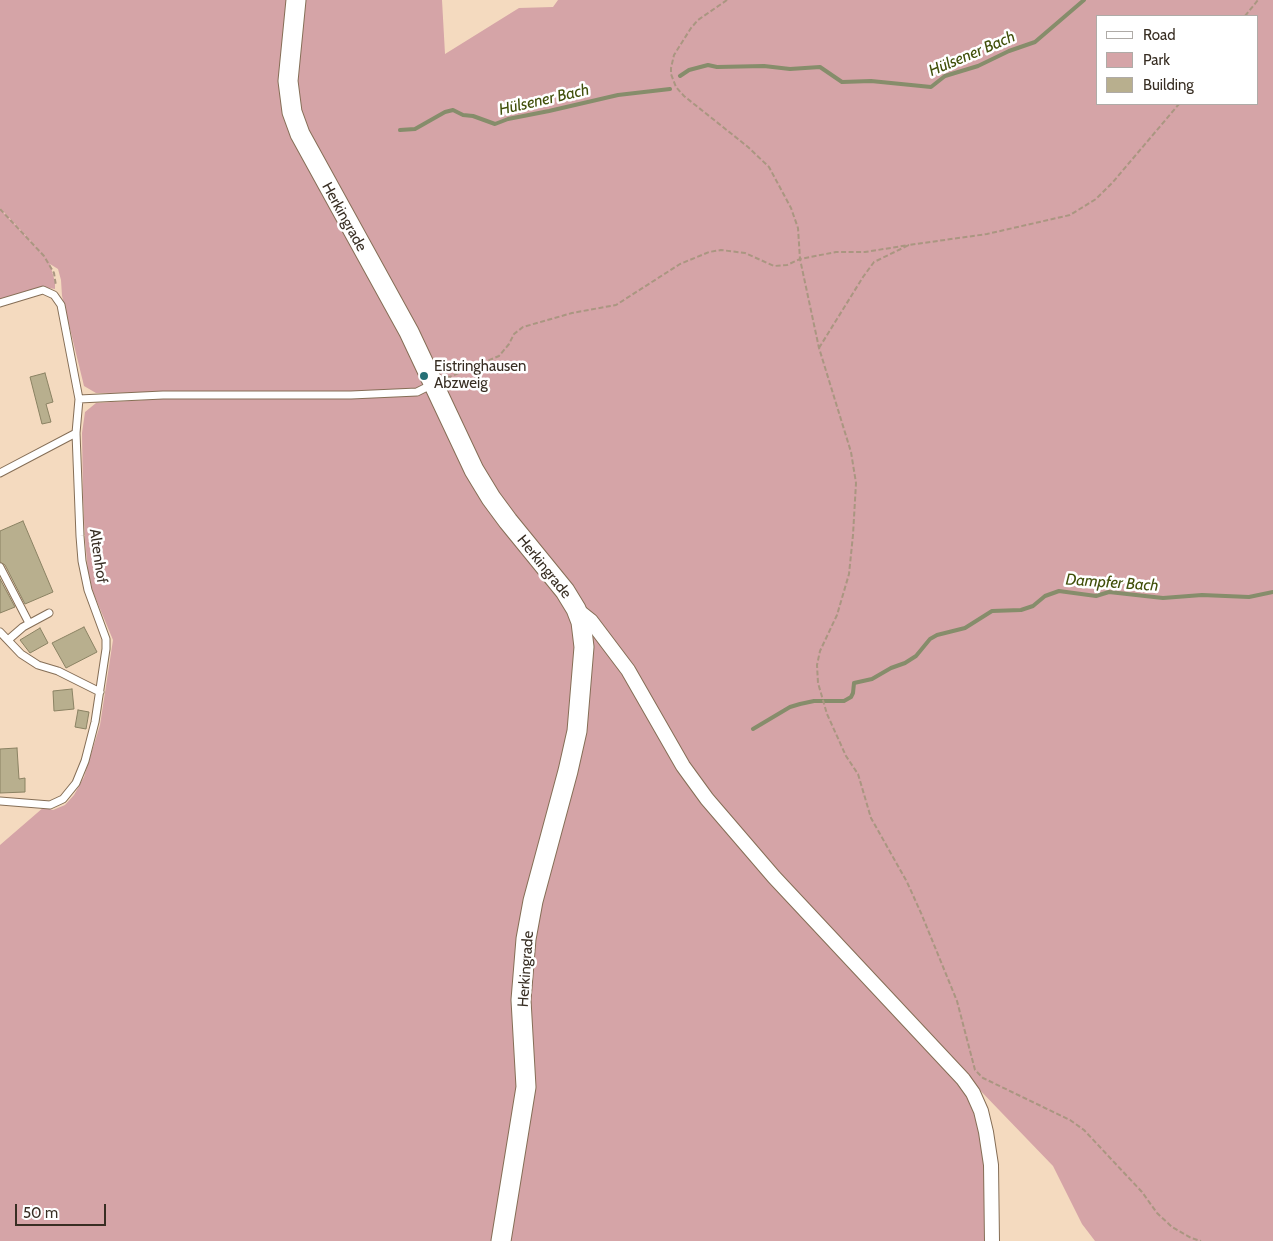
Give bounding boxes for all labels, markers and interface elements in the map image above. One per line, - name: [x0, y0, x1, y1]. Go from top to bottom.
- legend: [1096, 15, 1258, 105]
- text: Road: [1143, 26, 1176, 44]
- water label: Hülsener Bach: [926, 27, 1018, 81]
- text: Park: [1143, 51, 1170, 69]
- text: Building: [1143, 76, 1194, 94]
- water label: Hülsener Bach: [497, 80, 591, 120]
- street label: Herkingrade: [318, 179, 370, 255]
- place label: Eistringhausen Abzweig: [434, 358, 526, 393]
- marker: Eistringhausen Abzweig: [418, 370, 430, 382]
- street label: Altenhof: [85, 528, 111, 584]
- street label: Herkingrade: [513, 532, 575, 602]
- water label: Dampfer Bach: [1065, 570, 1159, 596]
- street label: Herkingrade: [514, 930, 538, 1008]
- scale bar: [18, 1194, 109, 1226]
- text: 50 m: [23, 1204, 58, 1222]

